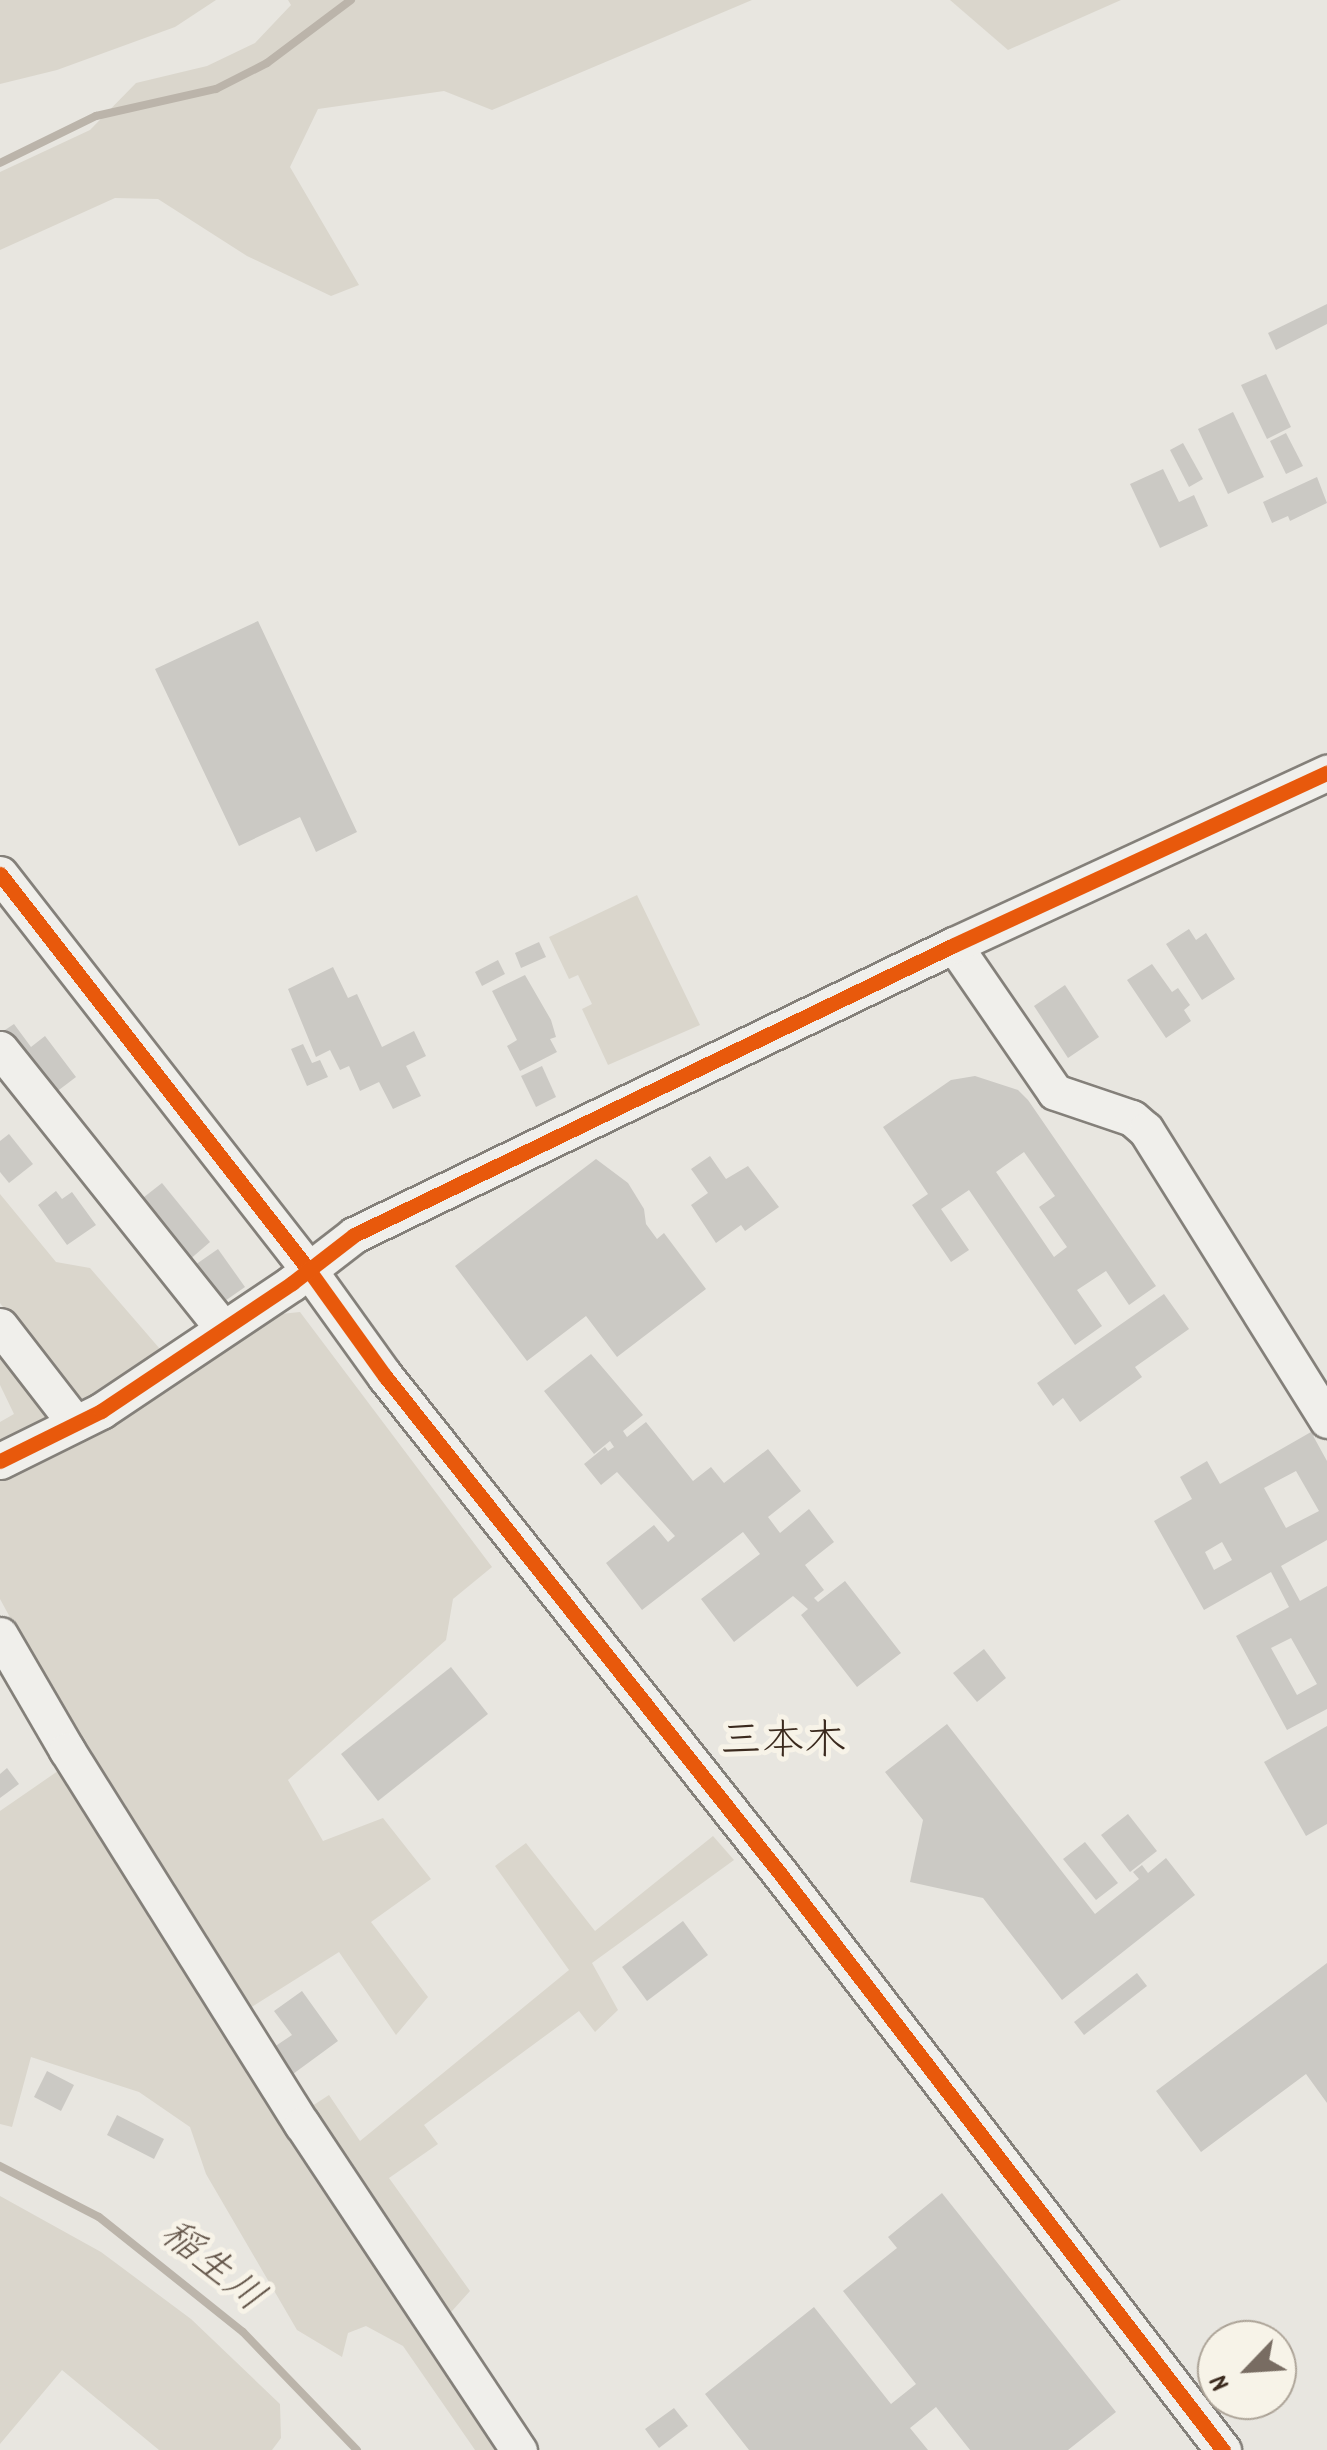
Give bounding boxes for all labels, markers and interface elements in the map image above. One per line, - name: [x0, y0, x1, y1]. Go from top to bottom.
- district label: 三本木: [720, 1720, 846, 1770]
- water label: 稲生川: [148, 2213, 272, 2325]
- north arrow: [1197, 2320, 1297, 2420]
- text: N: [1201, 2367, 1243, 2397]

